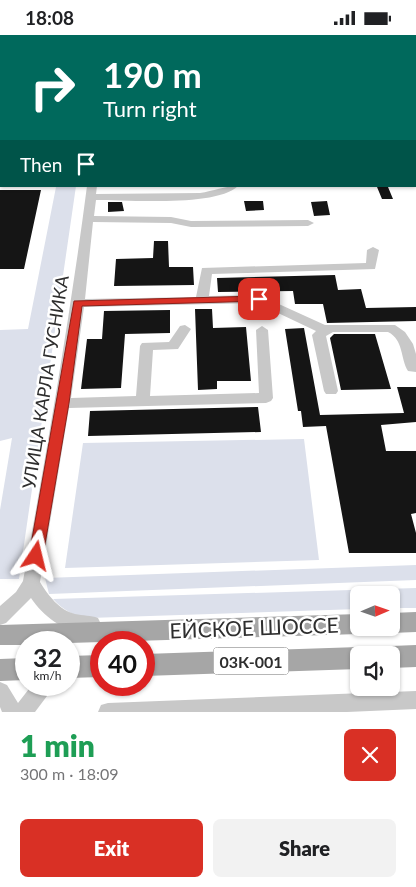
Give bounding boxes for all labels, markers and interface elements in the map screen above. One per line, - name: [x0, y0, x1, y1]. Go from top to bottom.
- text: 18:08: [25, 6, 74, 29]
- text: 190 m: [103, 53, 202, 95]
- icon: right: [20, 55, 85, 120]
- text: Turn right: [103, 95, 197, 122]
- icon: arrive: [72, 150, 100, 178]
- text: Then: [20, 153, 62, 176]
- street label: УЛИЦА КАРЛА ГУСНИКА: [17, 273, 73, 490]
- pin: [238, 278, 280, 320]
- icon: arrive: [245, 285, 273, 313]
- position arrow: [9, 529, 61, 581]
- north arrow: [350, 586, 400, 636]
- map controls: [350, 586, 400, 696]
- street label: ЕЙСКОЕ ШОССЕ: [169, 612, 339, 642]
- speed limit sign: 40: [90, 631, 155, 696]
- text: 32: [33, 642, 62, 672]
- button: sound: [350, 646, 400, 696]
- road number: 03К-001: [214, 647, 288, 675]
- text: km/h: [33, 668, 62, 683]
- text: 1 min: [20, 727, 95, 763]
- button: close: [344, 729, 396, 781]
- text: 300 m · 18:09: [20, 764, 119, 783]
- button: Exit: [20, 819, 203, 877]
- button: Share: [213, 819, 396, 877]

